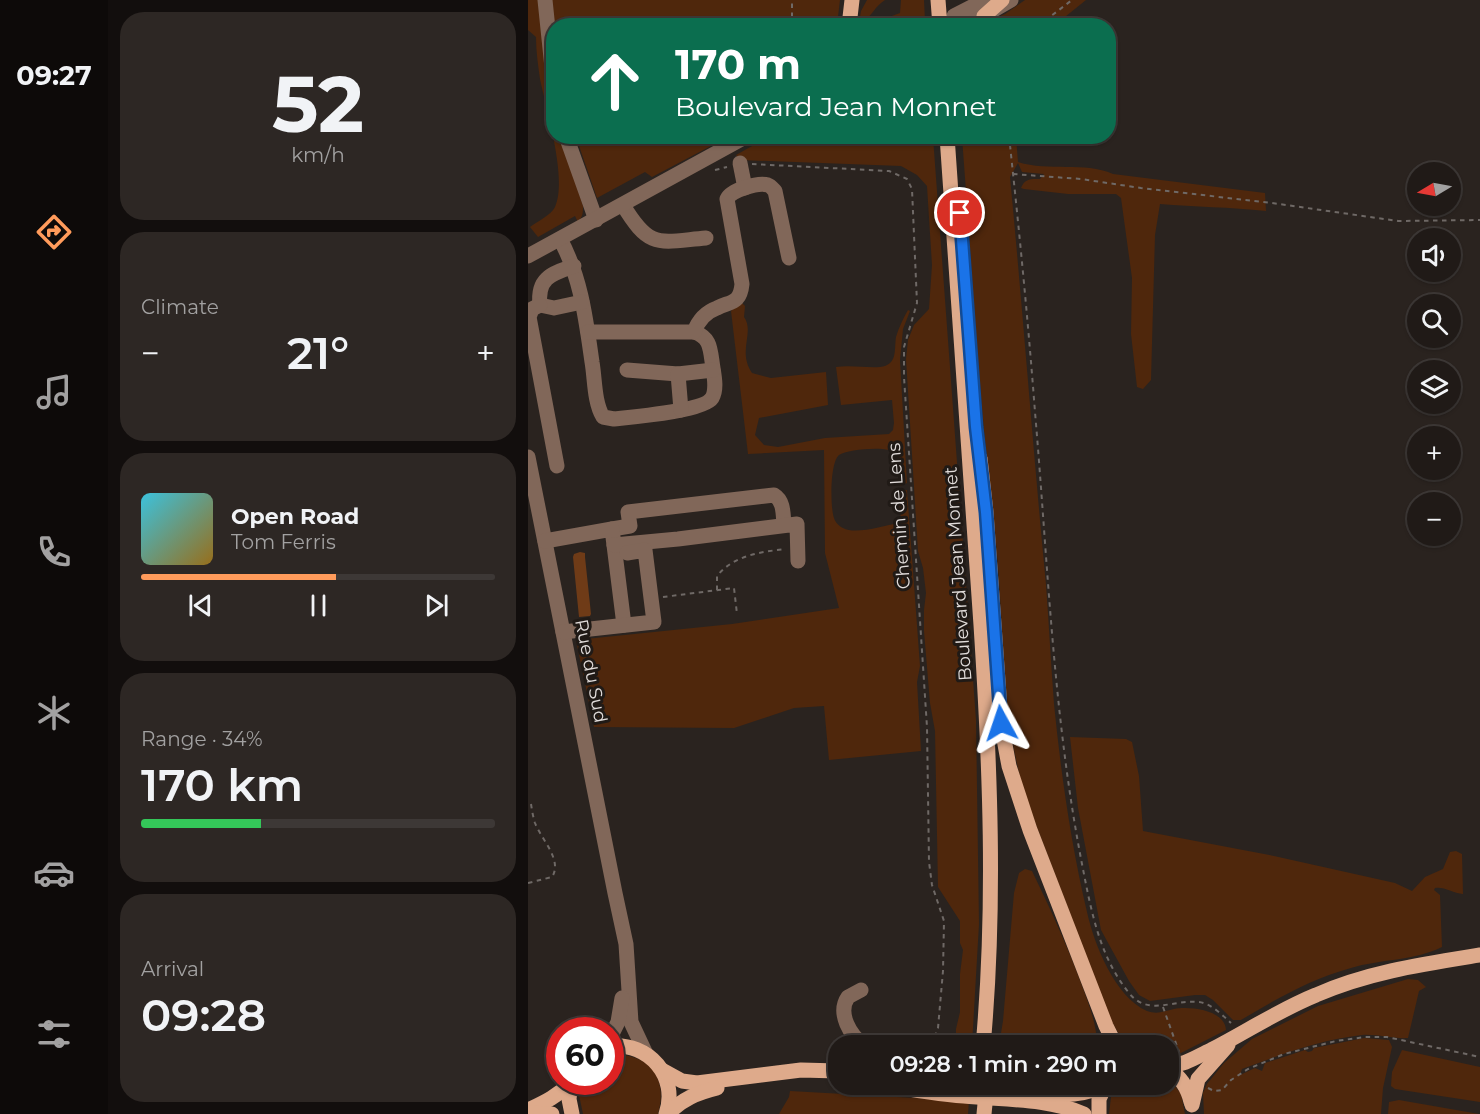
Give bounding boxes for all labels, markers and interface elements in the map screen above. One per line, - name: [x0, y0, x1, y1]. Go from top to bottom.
- text: 170 m: [675, 38, 801, 90]
- icon: ahead: [576, 42, 654, 120]
- text: 52: [272, 56, 364, 152]
- text: 09:27: [16, 59, 92, 92]
- text: Boulevard Jean Monnet: [675, 90, 997, 123]
- text: km/h: [291, 143, 345, 167]
- north arrow: [1407, 162, 1461, 216]
- map controls: [1407, 162, 1461, 546]
- pin: [934, 187, 985, 238]
- icon: arrive: [943, 196, 976, 229]
- icon: directions: [33, 211, 75, 253]
- button: sound: [1407, 228, 1461, 282]
- button: search: [1407, 294, 1461, 348]
- text: Climate: [141, 295, 219, 319]
- text: 21°: [287, 325, 349, 380]
- text: −: [141, 333, 160, 373]
- text: +: [476, 333, 495, 373]
- button: layers: [1407, 360, 1461, 414]
- icon: music: [33, 371, 75, 413]
- button: +: [1407, 426, 1461, 480]
- street label: Chemin de Lens: [883, 442, 915, 590]
- street label: Boulevard Jean Monnet: [940, 466, 976, 682]
- button: −: [1407, 492, 1461, 546]
- text: Open Road: [231, 503, 359, 530]
- text: Tom Ferris: [231, 530, 336, 554]
- icon: phone: [33, 531, 75, 573]
- icon: previous: [184, 589, 217, 622]
- icon: pause: [302, 589, 335, 622]
- icon: next: [420, 589, 453, 622]
- street label: Rue du Sud: [570, 617, 612, 725]
- position arrow: [969, 691, 1033, 755]
- icon: climate: [33, 692, 75, 734]
- text: Range · 34%: [141, 727, 262, 751]
- text: 170 km: [141, 757, 303, 812]
- icon: car: [33, 852, 75, 894]
- text: Arrival: [141, 957, 204, 981]
- text: 09:28: [141, 987, 266, 1042]
- icon: filters: [33, 1013, 75, 1055]
- speed limit sign: 60: [546, 1017, 624, 1095]
- text: 09:28 · 1 min · 290 m: [890, 1051, 1117, 1078]

